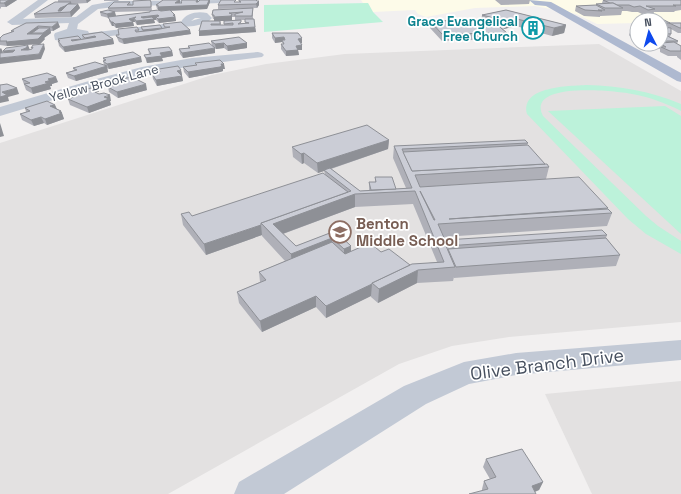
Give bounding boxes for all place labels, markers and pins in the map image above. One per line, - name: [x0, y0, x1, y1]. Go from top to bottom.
- place label: Grace Evangelical Free Church: [408, 13, 518, 45]
- building icon: Grace Evangelical Free Church: [520, 15, 546, 41]
- place label: Benton Middle School: [356, 214, 458, 250]
- school or university icon: Benton Middle School: [327, 219, 353, 245]

